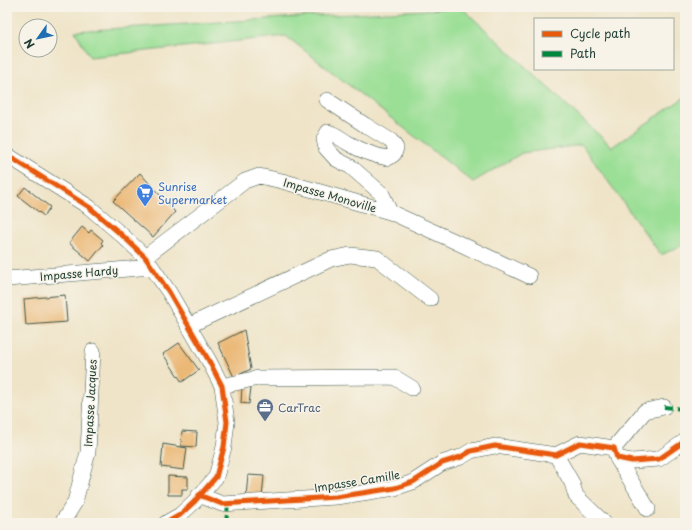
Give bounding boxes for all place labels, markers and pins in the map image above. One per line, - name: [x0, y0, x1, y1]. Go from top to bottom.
- place label: Sunrise Supermarket: [158, 178, 228, 208]
- supermarket icon: Sunrise Supermarket: [135, 182, 155, 207]
- office icon: CarTrac: [255, 397, 275, 422]
- place label: CarTrac: [278, 399, 321, 416]

